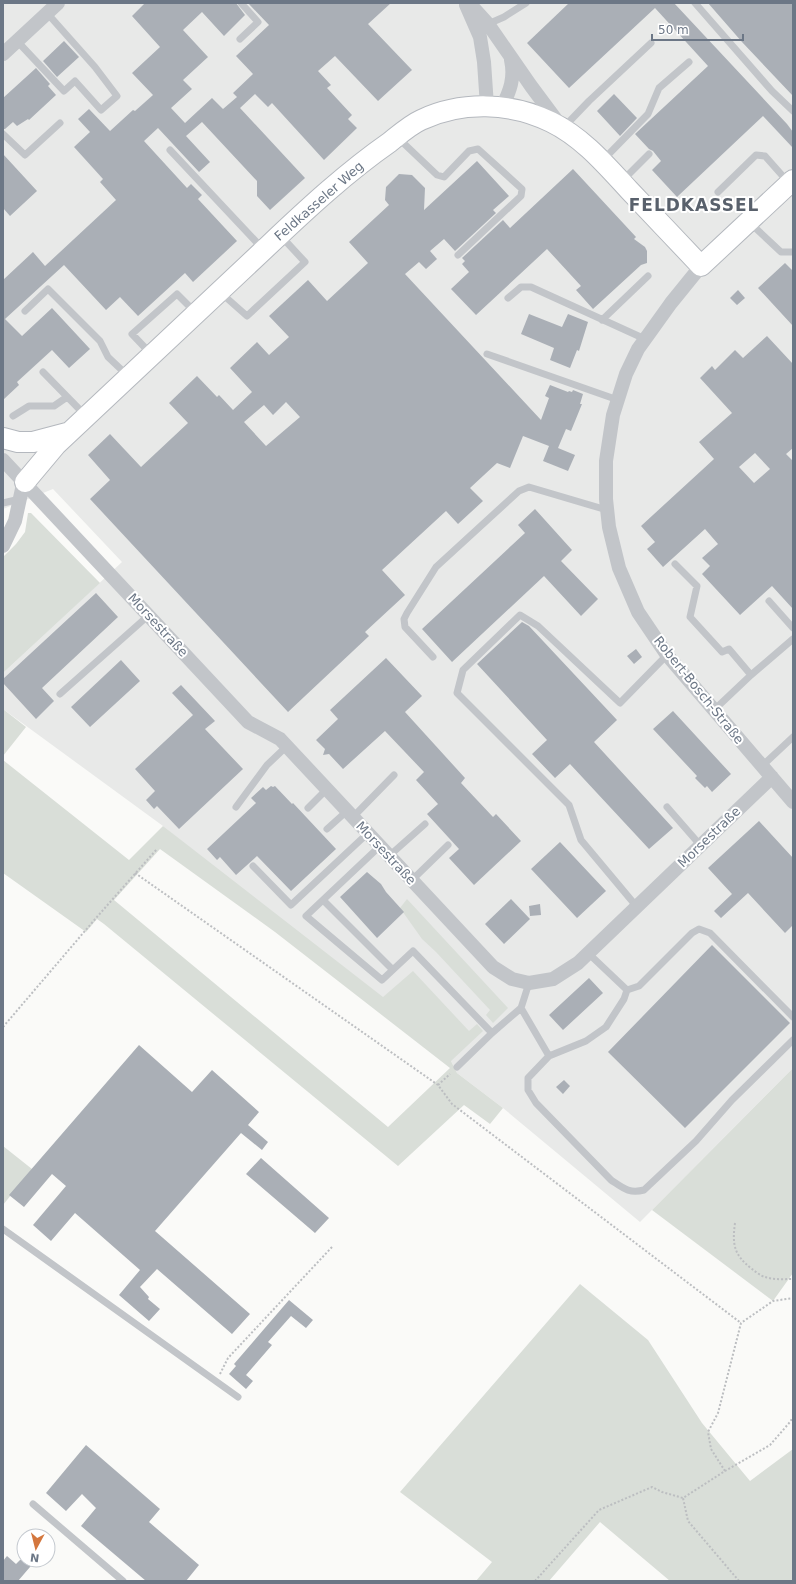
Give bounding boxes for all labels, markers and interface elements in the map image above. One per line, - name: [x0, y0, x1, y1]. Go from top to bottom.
- scale bar: [652, 16, 743, 42]
- text: 50 m: [658, 23, 689, 37]
- street label: Feldkasseler Weg: [271, 158, 367, 244]
- district label: FELDKASSEL: [629, 195, 759, 215]
- street label: Morsestraße: [125, 590, 191, 660]
- street label: Robert-Bosch-Straße: [651, 633, 747, 747]
- street label: Morsestraße: [675, 804, 743, 870]
- street label: Morsestraße: [353, 818, 419, 888]
- north arrow: [16, 1528, 56, 1568]
- text: N: [29, 1550, 40, 1564]

